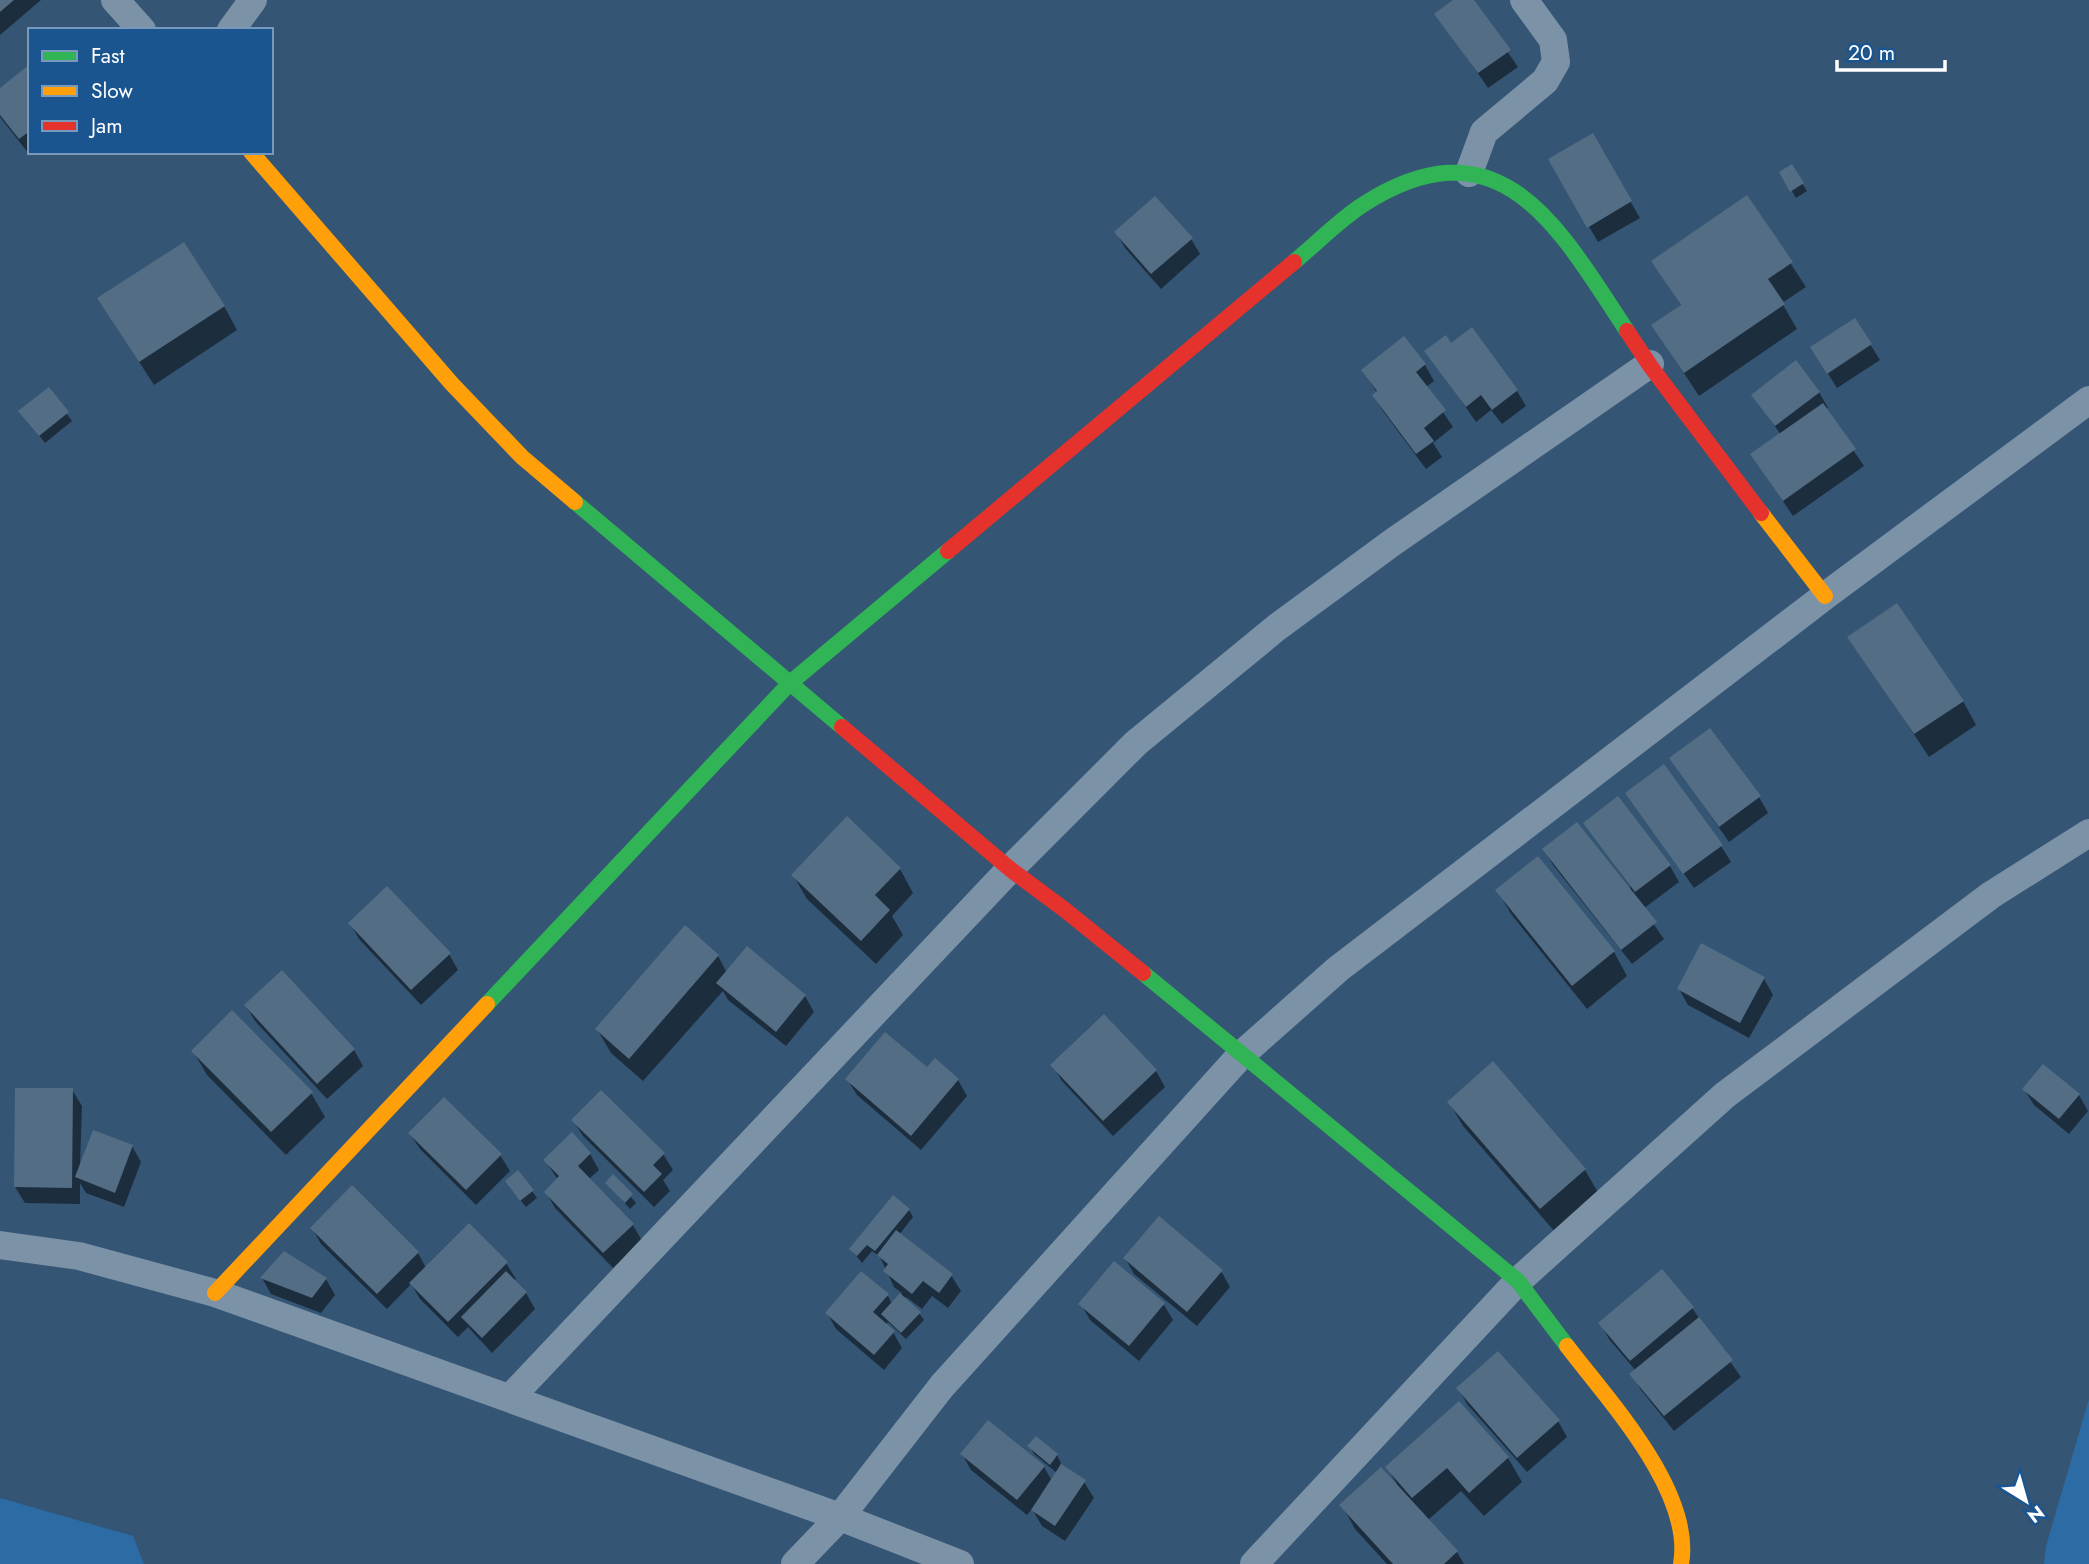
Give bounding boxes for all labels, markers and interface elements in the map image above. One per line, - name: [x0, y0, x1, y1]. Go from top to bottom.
- legend: [28, 28, 273, 154]
- scale bar: [1837, 28, 1946, 72]
- text: 20 m: [1848, 38, 1895, 68]
- text: Fast: [91, 41, 124, 71]
- text: Slow: [91, 76, 133, 106]
- text: Jam: [88, 111, 123, 141]
- north arrow: [1991, 1466, 2061, 1536]
- text: N: [2022, 1499, 2050, 1530]

